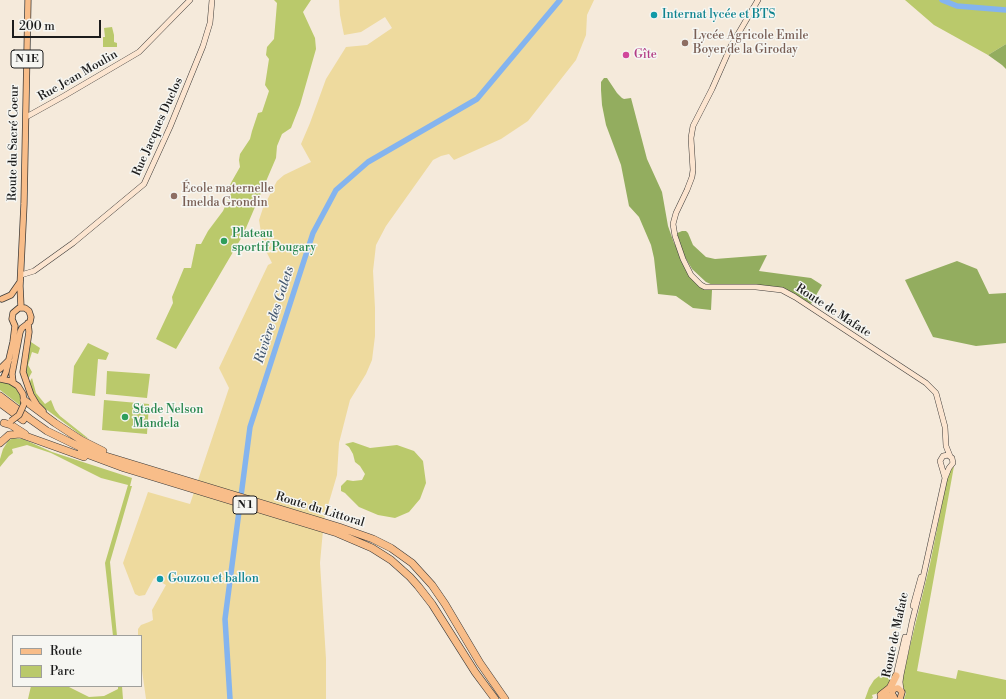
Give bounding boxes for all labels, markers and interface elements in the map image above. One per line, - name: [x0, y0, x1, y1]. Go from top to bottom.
- place label: Internat lycée et BTS: [662, 8, 775, 22]
- marker: Internat lycée et BTS: [649, 10, 659, 20]
- scale bar: [14, 12, 103, 38]
- text: 200 m: [19, 19, 55, 34]
- place label: Lycée Agricole Emile Boyer de la Giroday: [693, 29, 809, 57]
- marker: Lycée Agricole Emile Boyer de la Giroday: [680, 38, 690, 48]
- street label: Rue Jean Moulin: [36, 47, 120, 105]
- place label: Gîte: [634, 48, 657, 62]
- road number: N 1E: [11, 50, 43, 68]
- marker: Gîte: [621, 50, 631, 60]
- street label: Rue Jacques Duclos: [130, 75, 186, 179]
- street label: Route du Sacré Coeur: [6, 85, 22, 201]
- place label: École maternelle Imelda Grondin: [182, 182, 274, 210]
- marker: École maternelle Imelda Grondin: [169, 191, 179, 201]
- place label: Plateau sportif Pougary: [232, 227, 316, 255]
- marker: Plateau sportif Pougary: [219, 236, 229, 246]
- water label: Rivière des Galets: [252, 265, 298, 365]
- street label: Route de Mafate: [793, 281, 873, 341]
- place label: Stade Nelson Mandela: [133, 403, 203, 431]
- marker: Stade Nelson Mandela: [120, 412, 130, 422]
- street label: Route du Littoral: [274, 490, 366, 530]
- road number: N 1: [233, 496, 257, 514]
- place label: Gouzou et ballon: [168, 572, 259, 586]
- marker: Gouzou et ballon: [155, 574, 165, 584]
- street label: Route de Mafate: [880, 591, 912, 679]
- legend: [12, 635, 142, 687]
- text: Route: [50, 644, 82, 659]
- text: Parc: [50, 664, 75, 679]

